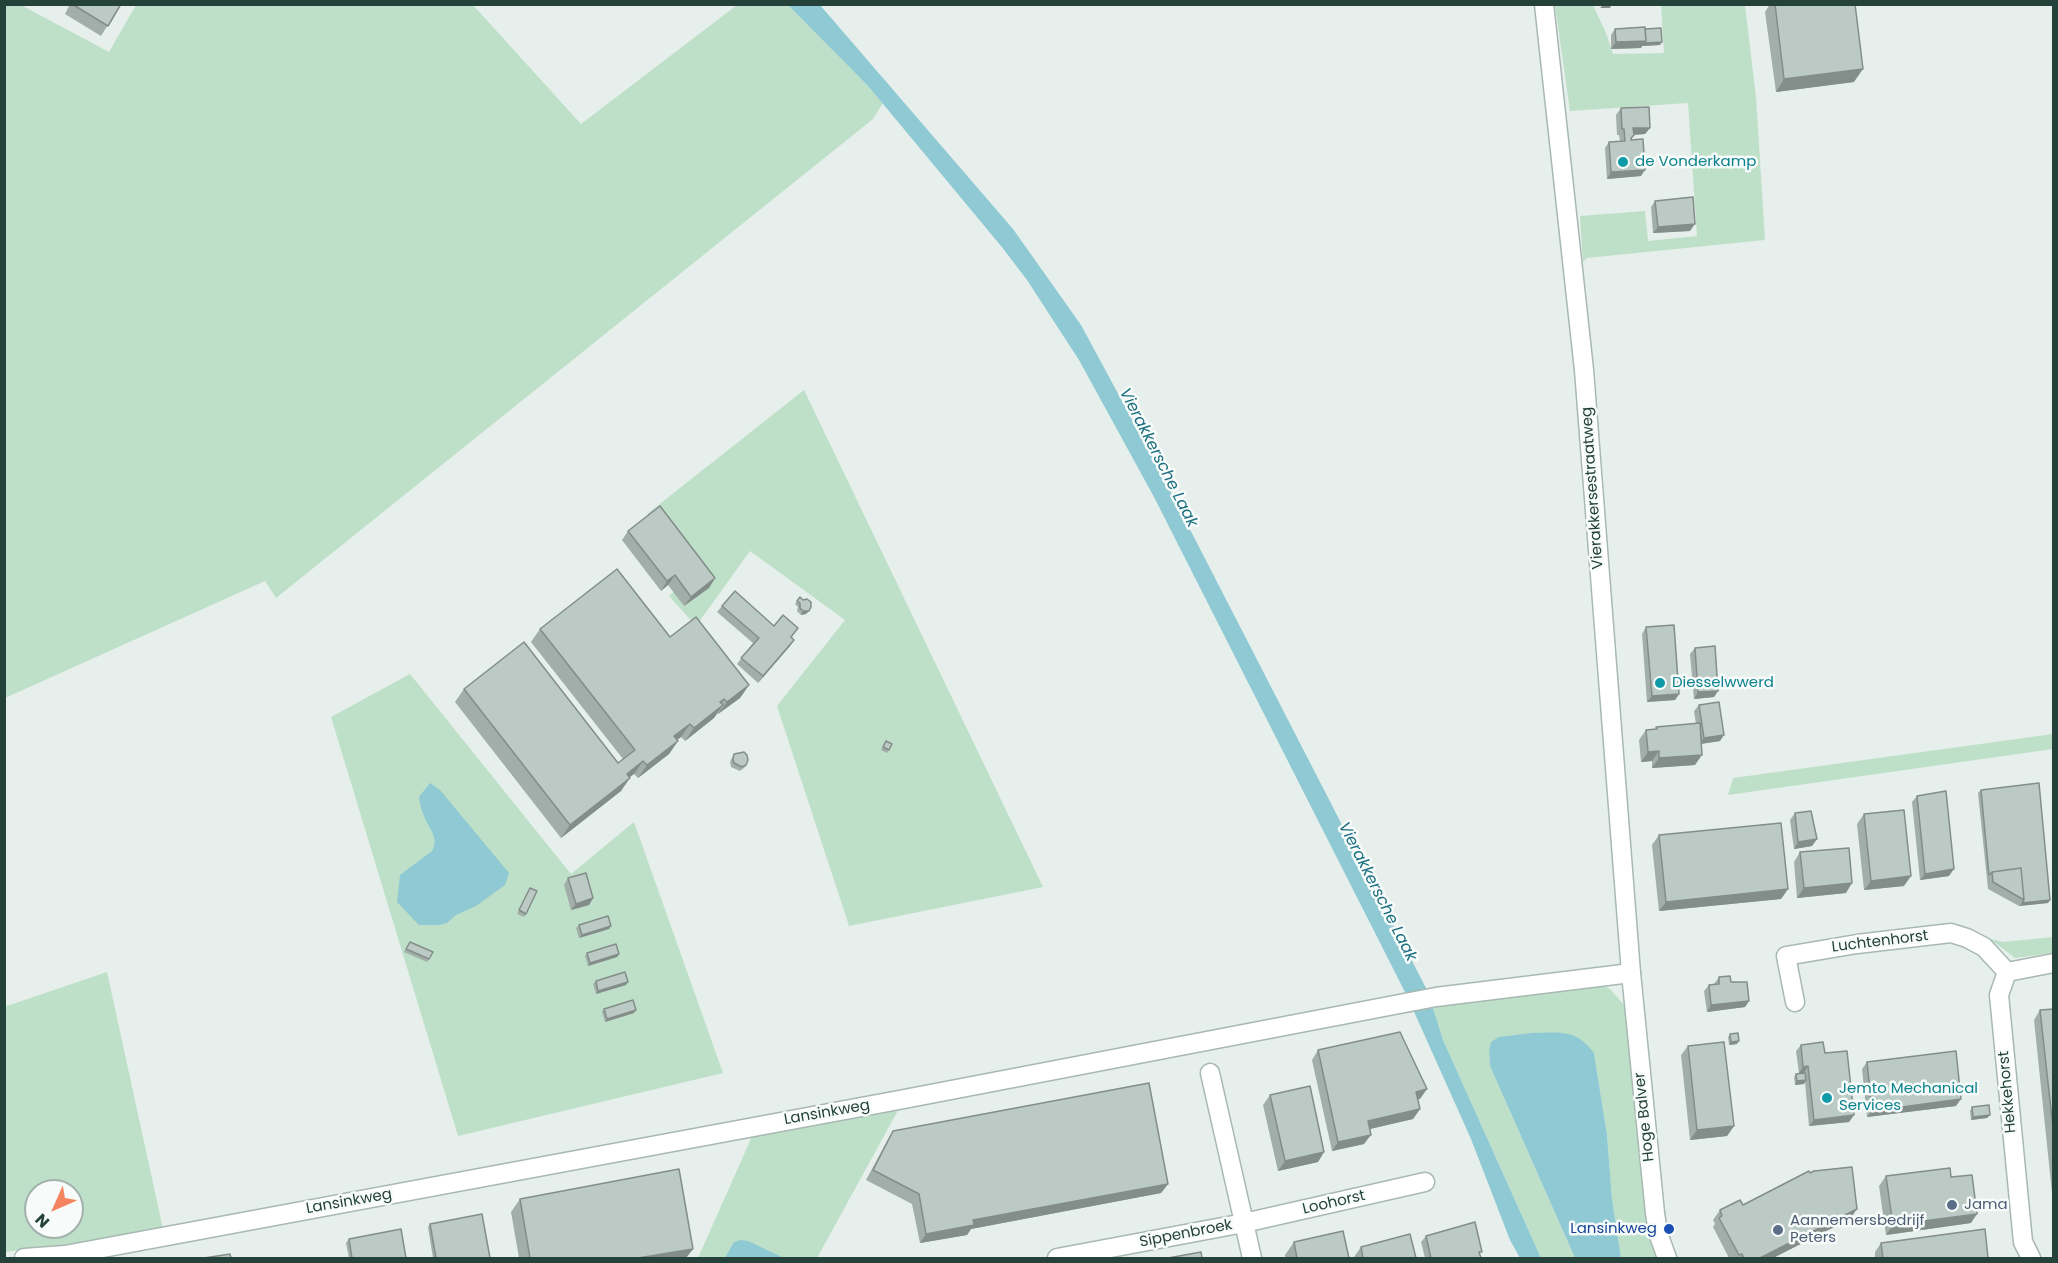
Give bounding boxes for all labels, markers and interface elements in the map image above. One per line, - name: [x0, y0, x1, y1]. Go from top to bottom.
- place label: de Vonderkamp: [1635, 153, 1756, 171]
- marker: de Vonderkamp: [1616, 155, 1630, 169]
- water label: Vierakkersche Laak: [1115, 385, 1201, 531]
- street label: Vierakkersestraatweg: [1578, 406, 1608, 570]
- place label: Diesselwwerd: [1672, 674, 1774, 692]
- marker: Diesselwwerd: [1653, 676, 1667, 690]
- water label: Vierakkersche Laak: [1334, 819, 1420, 965]
- street label: Luchtenhorst: [1831, 927, 1929, 957]
- street label: Hekkehorst: [1995, 1050, 2021, 1134]
- street label: Hoge Balver: [1631, 1071, 1659, 1163]
- place label: Jemto Mechanical Services: [1839, 1080, 1978, 1115]
- marker: Jemto Mechanical Services: [1820, 1091, 1834, 1105]
- street label: Lansinkweg: [783, 1097, 871, 1129]
- north arrow: [24, 1179, 84, 1239]
- street label: Lansinkweg: [305, 1186, 393, 1218]
- street label: Loohorst: [1301, 1187, 1367, 1219]
- place label: Jama: [1964, 1196, 2008, 1214]
- marker: Jama: [1945, 1198, 1959, 1212]
- text: N: [30, 1208, 55, 1233]
- place label: Aannemersbedrijf Peters: [1790, 1212, 1924, 1247]
- street label: Sippenbroek: [1138, 1216, 1234, 1252]
- place label: Lansinkweg: [1570, 1220, 1657, 1238]
- marker: Lansinkweg: [1662, 1222, 1676, 1236]
- marker: Aannemersbedrijf Peters: [1771, 1223, 1785, 1237]

